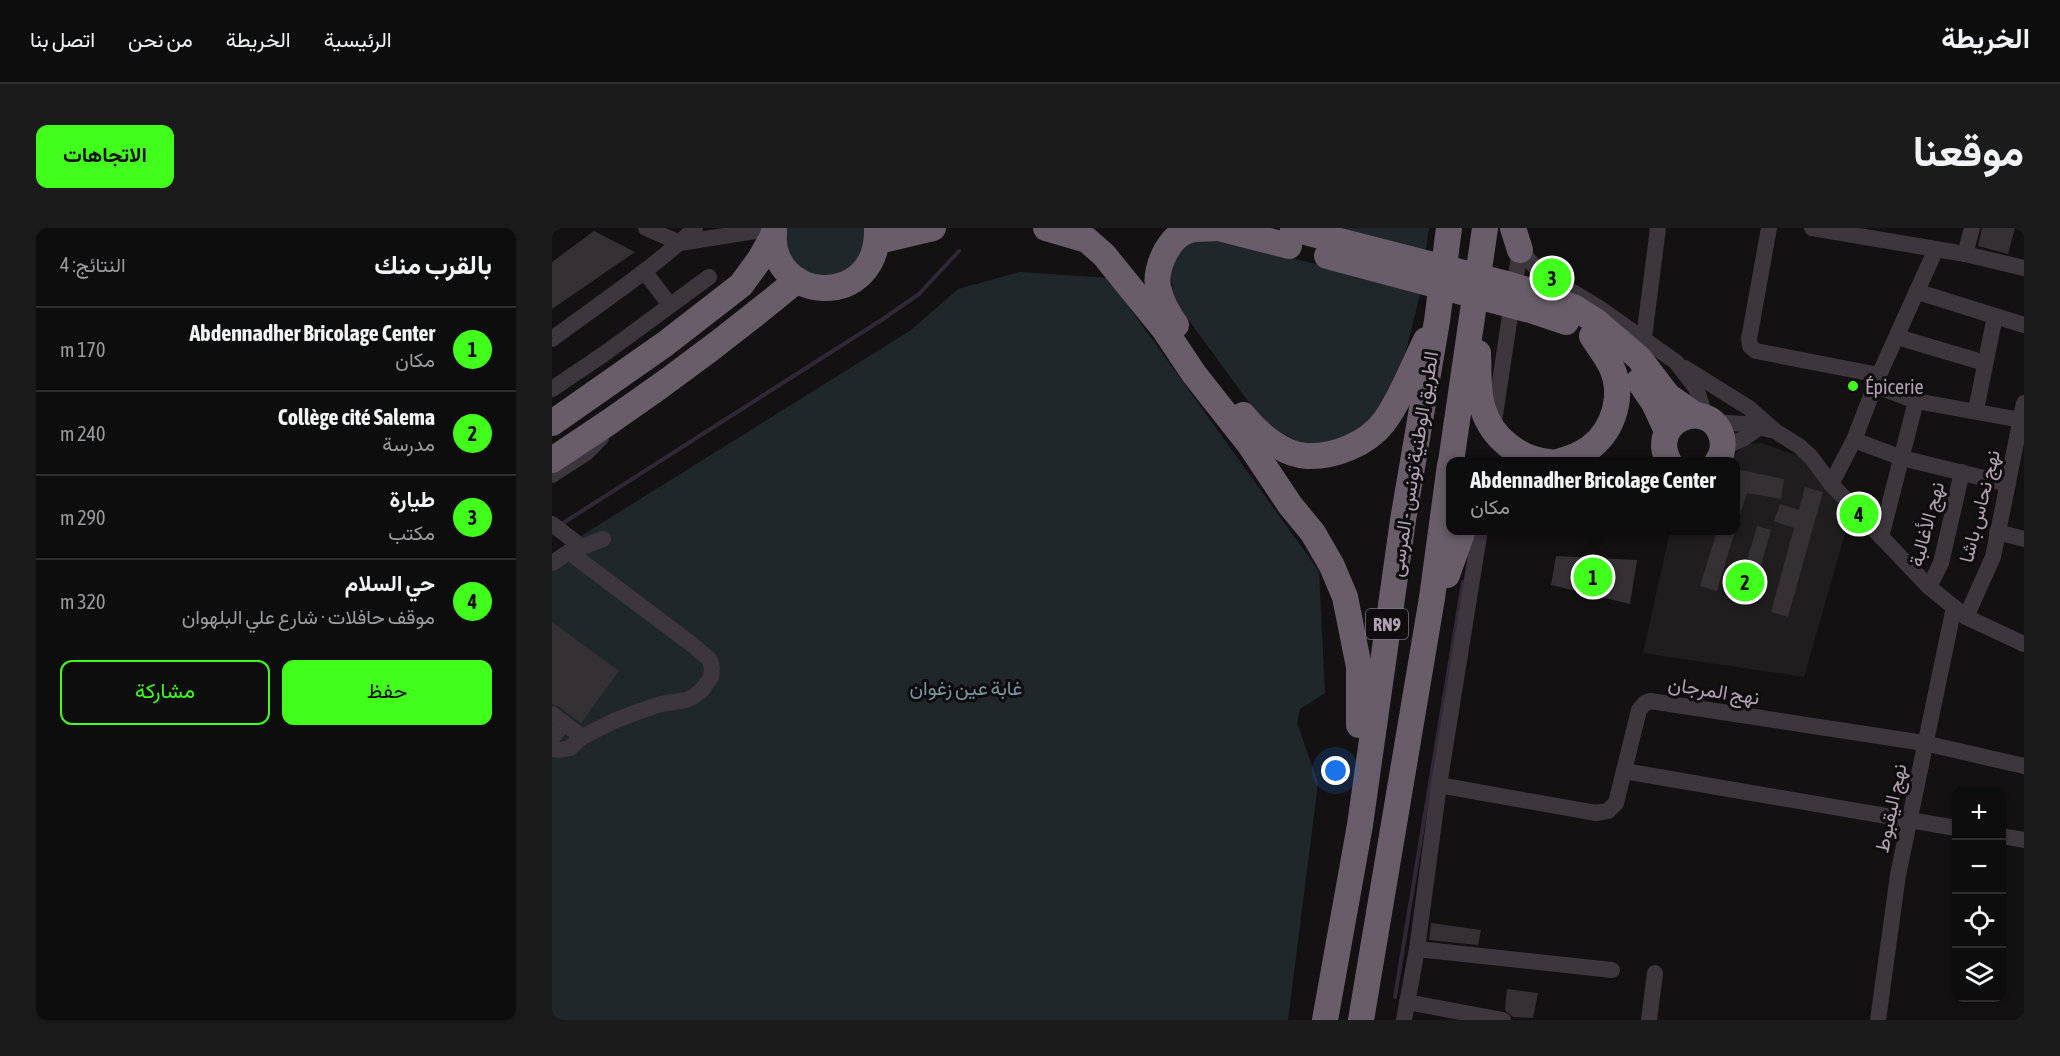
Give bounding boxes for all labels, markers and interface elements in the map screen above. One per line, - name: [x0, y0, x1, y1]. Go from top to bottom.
- text: الخريطة: [1941, 22, 2030, 54]
- text: اتصل بنا: [30, 27, 95, 51]
- text: من نحن: [128, 27, 193, 51]
- text: الخريطة: [226, 27, 291, 51]
- text: الرئيسية: [324, 27, 392, 51]
- button: الاتجاهات: [36, 125, 174, 188]
- text: موقعنا: [1913, 127, 2024, 175]
- text: بالقرب منك: [374, 250, 492, 280]
- text: النتائج: 4: [60, 253, 126, 276]
- pin: 3: [1532, 256, 1572, 300]
- text: Abdennadher Bricolage Center: [190, 320, 435, 346]
- text: 170 m: [60, 338, 105, 361]
- text: 1: [468, 338, 477, 361]
- text: مكان: [395, 348, 435, 371]
- street label: الطريق الوطنية تونس - المرسى: [1384, 350, 1444, 579]
- place label: Épicerie: [1865, 375, 1924, 398]
- marker: Épicerie: [1846, 379, 1860, 393]
- text: Collège cité Salema: [278, 404, 435, 430]
- text: 240 m: [60, 422, 105, 445]
- text: 2: [468, 422, 477, 445]
- text: مدرسة: [382, 432, 435, 455]
- street label: نهج نحاس باشا: [1954, 447, 2007, 565]
- popup: [1446, 457, 1740, 535]
- text: Abdennadher Bricolage Center: [1470, 467, 1716, 493]
- street label: نهج الأغالبة: [1904, 479, 1951, 570]
- text: طيارة: [389, 486, 435, 512]
- pin: 4: [1840, 492, 1878, 536]
- text: مكان: [1470, 495, 1510, 518]
- text: 290 m: [60, 506, 105, 529]
- text: 3: [468, 506, 477, 529]
- text: مكتب: [388, 521, 435, 544]
- pin: 1: [1574, 554, 1612, 600]
- pin: 2: [1726, 560, 1764, 604]
- text: حي السلام: [345, 570, 435, 596]
- text: 320 m: [60, 590, 105, 613]
- text: 4: [468, 590, 477, 613]
- text: موقف حافلات · شارع علي البلهوان: [182, 605, 435, 628]
- road number: RN9: [1366, 609, 1408, 639]
- button: مشاركة: [60, 660, 270, 725]
- button: حفظ: [282, 660, 492, 725]
- street label: نهج المرجان: [1666, 671, 1761, 712]
- park label: غابة عين زغوان: [910, 676, 1023, 701]
- your location: [1321, 756, 1350, 785]
- street label: نهج اليقبوط: [1869, 761, 1914, 855]
- map controls: [1952, 786, 2006, 1002]
- button: +: [1952, 786, 2006, 840]
- button: −: [1952, 840, 2006, 894]
- button: locate: [1952, 894, 2006, 948]
- button: layers: [1952, 948, 2006, 1002]

